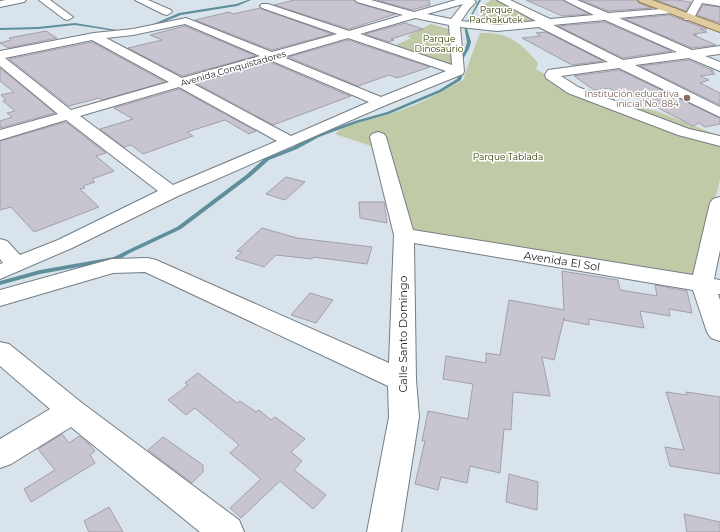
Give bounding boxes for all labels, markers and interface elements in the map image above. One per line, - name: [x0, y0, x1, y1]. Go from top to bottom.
- park label: Parque Pachakutek: [469, 4, 523, 25]
- park label: Parque Dinosaurio: [415, 33, 464, 54]
- street label: Avenida Conquistadores: [179, 47, 288, 88]
- place label: Institución educativa inicial No. 884: [585, 88, 679, 109]
- marker: Institución educativa inicial No. 884: [682, 93, 692, 103]
- park label: Parque Tablada: [473, 151, 543, 162]
- street label: Avenida El Sol: [523, 248, 601, 274]
- street label: Calle Santo Domingo: [396, 275, 410, 392]

